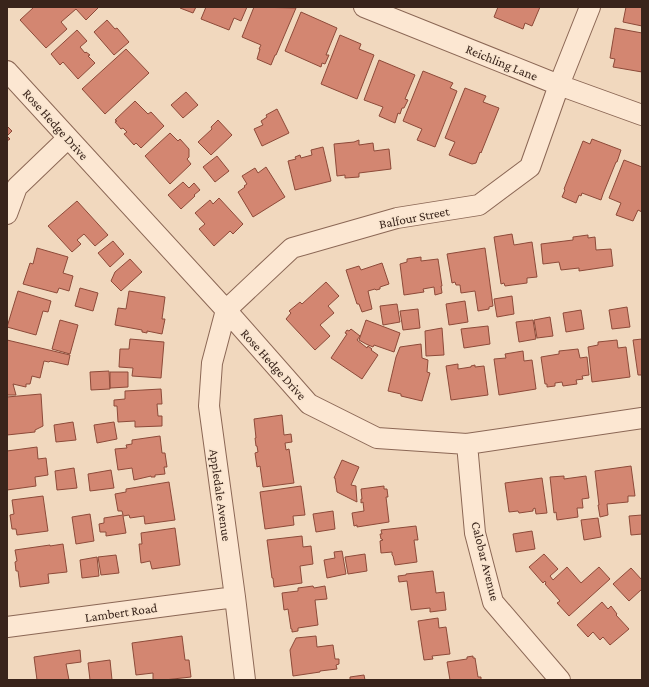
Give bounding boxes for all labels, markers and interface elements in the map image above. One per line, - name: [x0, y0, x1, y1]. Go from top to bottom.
- street label: Reichling Lane: [464, 41, 540, 84]
- street label: Rose Hedge Drive: [20, 86, 92, 163]
- street label: Balfour Street: [378, 203, 451, 232]
- street label: Rose Hedge Drive: [238, 326, 310, 403]
- street label: Appledale Avenue: [207, 448, 234, 542]
- street label: Calobar Avenue: [468, 520, 503, 603]
- street label: Lambert Road: [84, 600, 158, 625]

